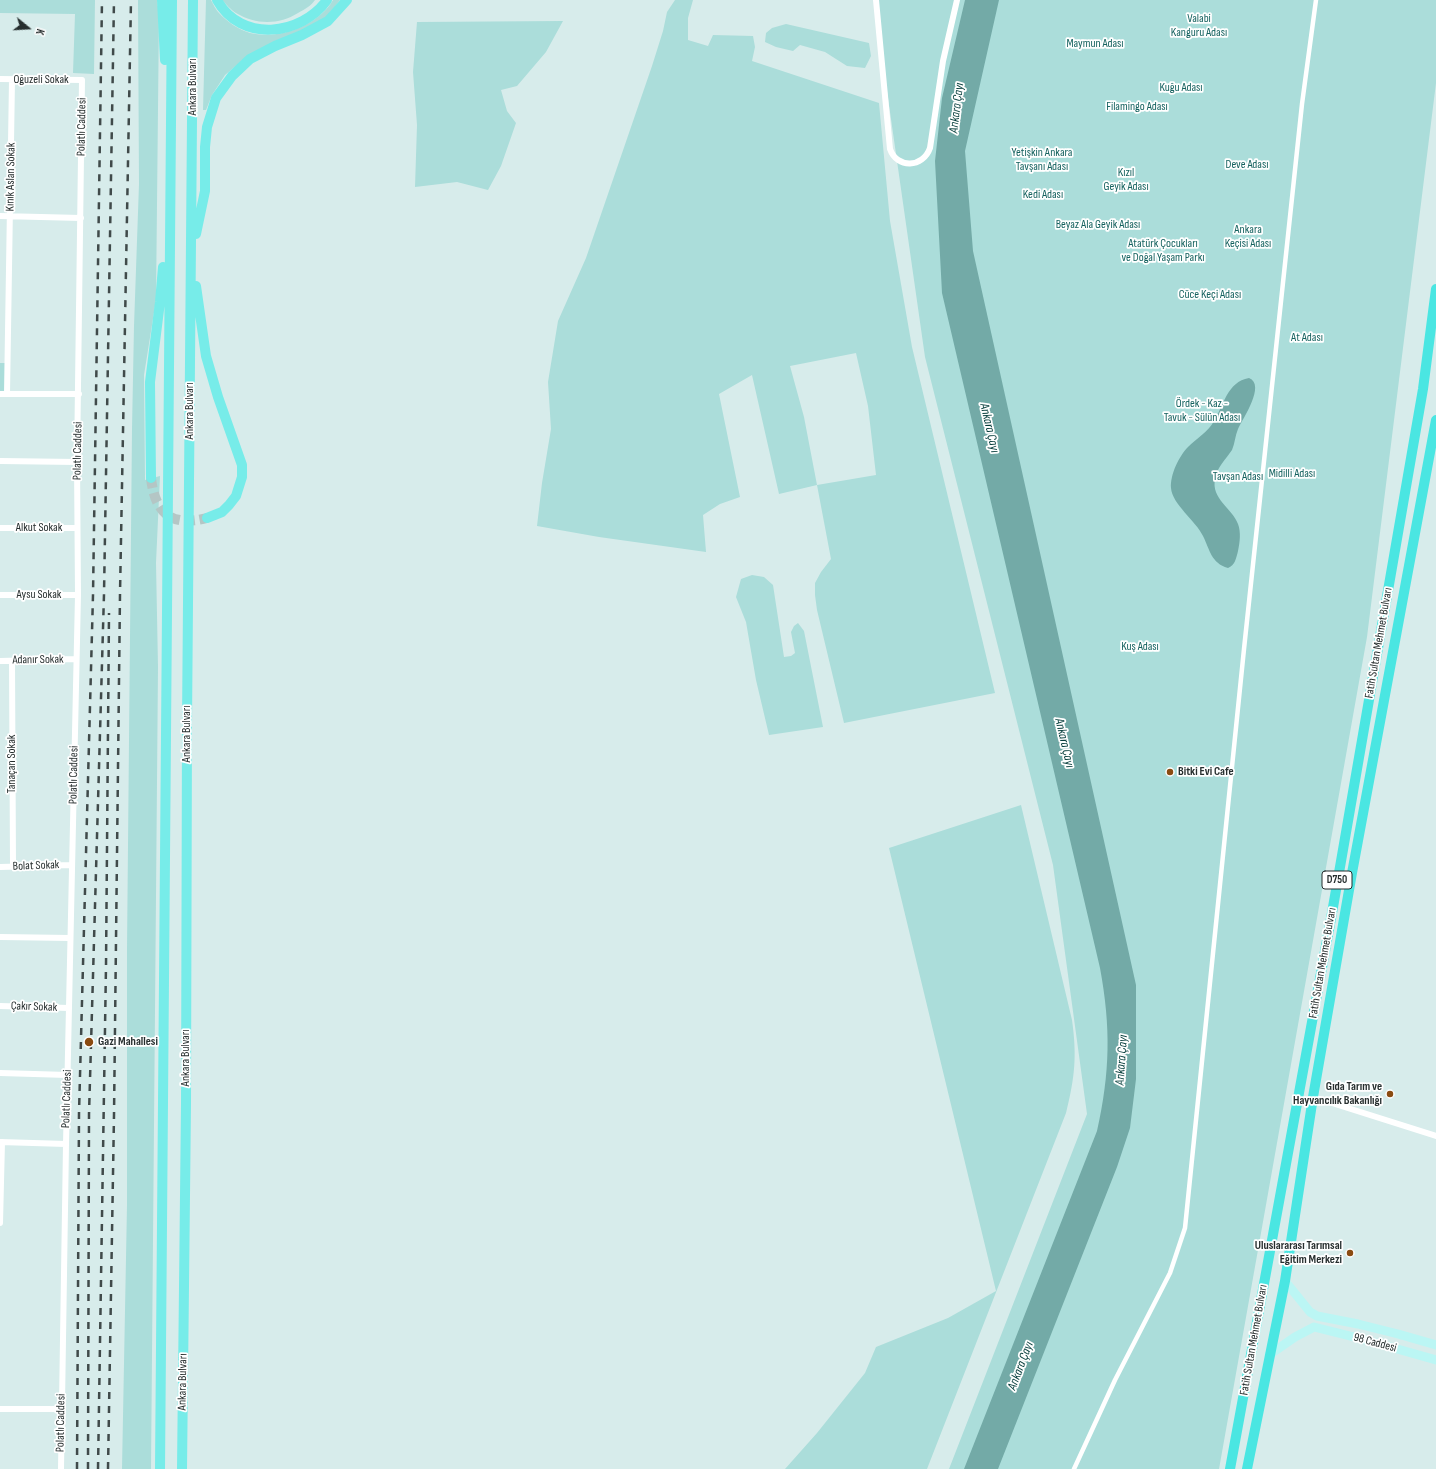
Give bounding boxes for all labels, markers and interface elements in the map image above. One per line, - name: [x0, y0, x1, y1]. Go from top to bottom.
- north arrow: [8, 8, 48, 48]
- park label: Valabi Kanguru Adası: [1171, 12, 1227, 40]
- text: K: [33, 27, 47, 36]
- park label: Maymun Adası: [1066, 37, 1124, 51]
- street label: Ankara Bulvarı: [186, 59, 200, 115]
- street label: Oğuzeli Sokak: [13, 73, 69, 87]
- park label: Kuğu Adası: [1159, 81, 1203, 95]
- water label: Ankara Çayı: [946, 82, 968, 134]
- street label: Polatlı Caddesi: [74, 98, 90, 156]
- park label: Filamingo Adası: [1106, 100, 1168, 114]
- street label: Kınık Aslan Sokak: [3, 143, 19, 211]
- park label: Yetişkin Ankara Tavşanı Adası: [1012, 146, 1072, 174]
- park label: Deve Adası: [1225, 158, 1269, 172]
- park label: Kızıl Geyik Adası: [1103, 166, 1149, 194]
- park label: Kedi Adası: [1023, 188, 1063, 202]
- park label: Beyaz Ala Geyik Adası: [1056, 218, 1140, 232]
- park label: Ankara Keçisi Adası: [1225, 223, 1271, 251]
- park label: Atatürk Çocukları ve Doğal Yaşam Parkı: [1122, 237, 1204, 265]
- park label: Cüce Keçi Adası: [1179, 288, 1241, 302]
- park label: At Adası: [1291, 331, 1323, 345]
- street label: Ankara Bulvarı: [183, 383, 197, 439]
- park label: Ördek - Kaz - Tavuk - Sülün Adası: [1164, 397, 1240, 425]
- water label: Ankara Çayı: [976, 402, 1002, 454]
- street label: Polatlı Caddesi: [70, 422, 86, 480]
- park label: Midilli Adası: [1269, 467, 1315, 481]
- park label: Tavşan Adası: [1213, 470, 1263, 484]
- street label: Alkut Sokak: [16, 521, 62, 535]
- street label: Fatih Sultan Mehmet Bulvarı: [1362, 587, 1396, 699]
- street label: Aysu Sokak: [17, 588, 61, 602]
- park label: Kuş Adası: [1121, 640, 1159, 654]
- street label: Adanır Sokak: [12, 652, 64, 668]
- street label: Ankara Bulvarı: [180, 706, 194, 762]
- water label: Ankara Çayı: [1051, 717, 1077, 769]
- street label: Tanaçan Sokak: [5, 735, 19, 793]
- street label: Polatlı Caddesi: [66, 746, 82, 804]
- place label: Bitki Evi Cafe: [1178, 765, 1234, 779]
- marker: Bitki Evi Cafe: [1165, 767, 1175, 777]
- street label: Bolat Sokak: [12, 858, 60, 874]
- road number: D750: [1322, 871, 1352, 889]
- street label: Fatih Sultan Mehmet Bulvarı: [1306, 907, 1340, 1019]
- street label: Çakır Sokak: [11, 999, 57, 1015]
- street label: Ankara Bulvarı: [179, 1030, 193, 1086]
- water label: Ankara Çayı: [1112, 1034, 1132, 1086]
- place label: Gazi Mahallesi: [98, 1035, 158, 1049]
- marker: Gazi Mahallesi: [83, 1036, 95, 1048]
- street label: Polatlı Caddesi: [59, 1069, 75, 1129]
- place label: Gıda Tarım ve Hayvancılık Bakanlığı: [1293, 1080, 1382, 1108]
- marker: Gıda Tarım ve Hayvancılık Bakanlığı: [1385, 1089, 1395, 1099]
- place label: Uluslararası Tarımsal Eğitim Merkezi: [1255, 1239, 1342, 1267]
- marker: Uluslararası Tarımsal Eğitim Merkezi: [1345, 1248, 1355, 1258]
- street label: Fatih Sultan Mehmet Bulvarı: [1237, 1284, 1271, 1396]
- street label: 98 Caddesi: [1352, 1330, 1398, 1356]
- water label: Ankara Çayı: [1005, 1340, 1037, 1392]
- street label: Ankara Bulvarı: [175, 1353, 191, 1411]
- street label: Polatlı Caddesi: [53, 1394, 69, 1452]

